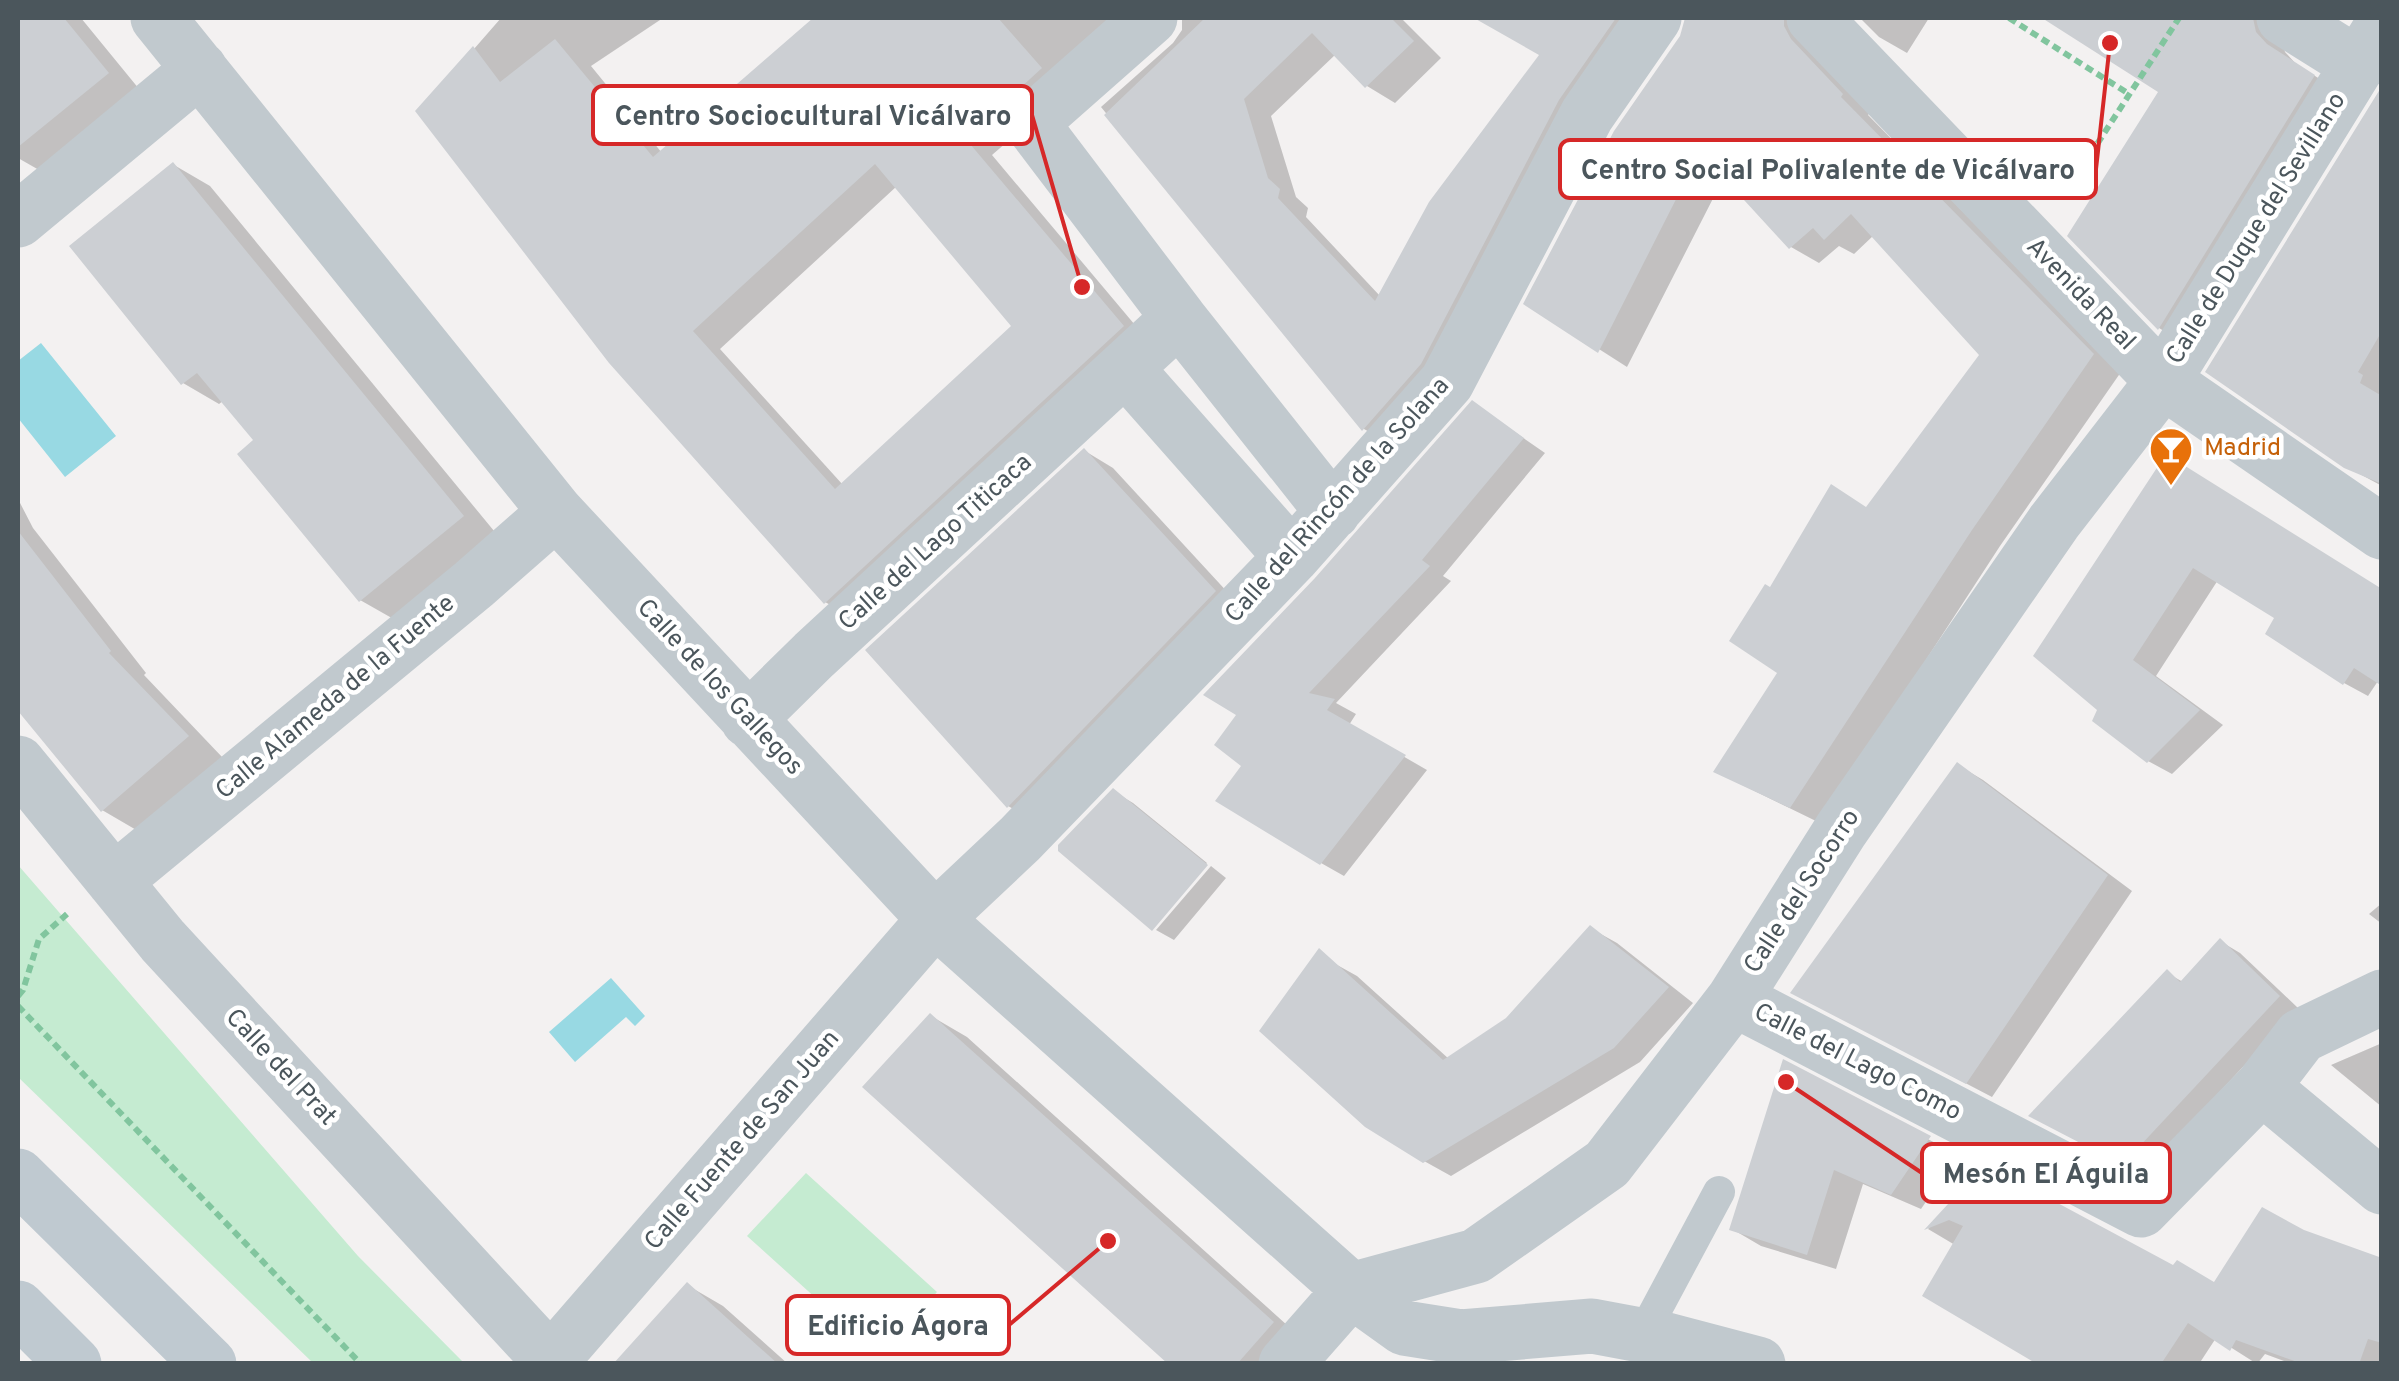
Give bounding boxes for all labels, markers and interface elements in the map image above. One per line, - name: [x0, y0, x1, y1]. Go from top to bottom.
- callout: Centro Sociocultural Vicálvaro: [593, 86, 1032, 144]
- street label: Calle de Duque del Sevillano: [2160, 87, 2354, 371]
- text: Centro Sociocultural Vicálvaro: [614, 100, 1012, 136]
- callout: Centro Social Polivalente de Vicálvaro: [1560, 140, 2096, 198]
- text: Centro Social Polivalente de Vicálvaro: [1581, 154, 2075, 190]
- street label: Avenida Real: [2018, 232, 2142, 358]
- street label: Calle del Rincón de la Solana: [1219, 371, 1457, 631]
- bar icon: Madrid: [2148, 426, 2194, 487]
- place label: Madrid: [2204, 433, 2281, 465]
- street label: Calle del Lago Titicaca: [833, 448, 1039, 638]
- street label: Calle Alameda de la Fuente: [210, 589, 462, 807]
- street label: Calle de los Gallegos: [629, 593, 809, 783]
- street label: Calle del Socorro: [1738, 804, 1868, 980]
- street label: Calle del Lago Como: [1748, 997, 1966, 1129]
- street label: Calle del Prat: [218, 1003, 342, 1133]
- street label: Calle Fuente de San Juan: [638, 1024, 848, 1258]
- callout: Mesón El Águila: [1922, 1144, 2170, 1202]
- text: Mesón El Águila: [1943, 1156, 2149, 1194]
- callout: Edificio Ágora: [787, 1296, 1009, 1354]
- text: Edificio Ágora: [807, 1308, 989, 1346]

